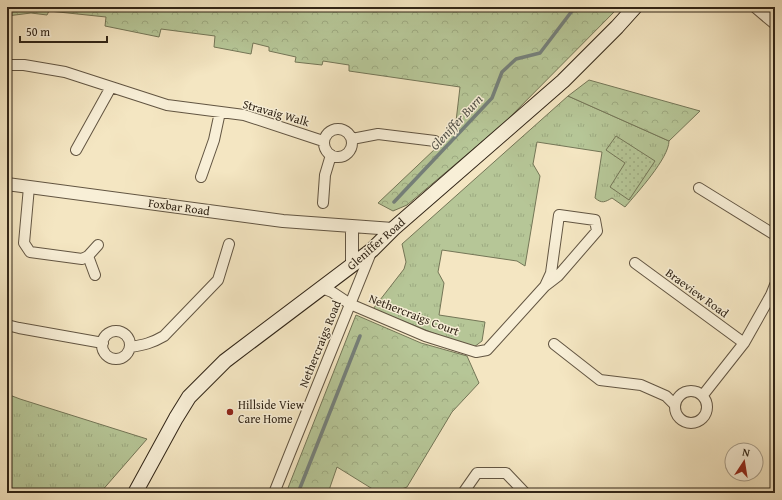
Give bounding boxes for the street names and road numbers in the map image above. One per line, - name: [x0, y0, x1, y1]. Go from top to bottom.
- street label: Stravaig Walk: [241, 95, 312, 130]
- street label: Foxbar Road: [147, 194, 212, 219]
- street label: Gleniffer Road: [343, 213, 409, 274]
- street label: Braeview Road: [662, 264, 733, 322]
- street label: Nethercraigs Court: [366, 289, 463, 340]
- street label: Nethercraigs Road: [294, 297, 345, 390]

